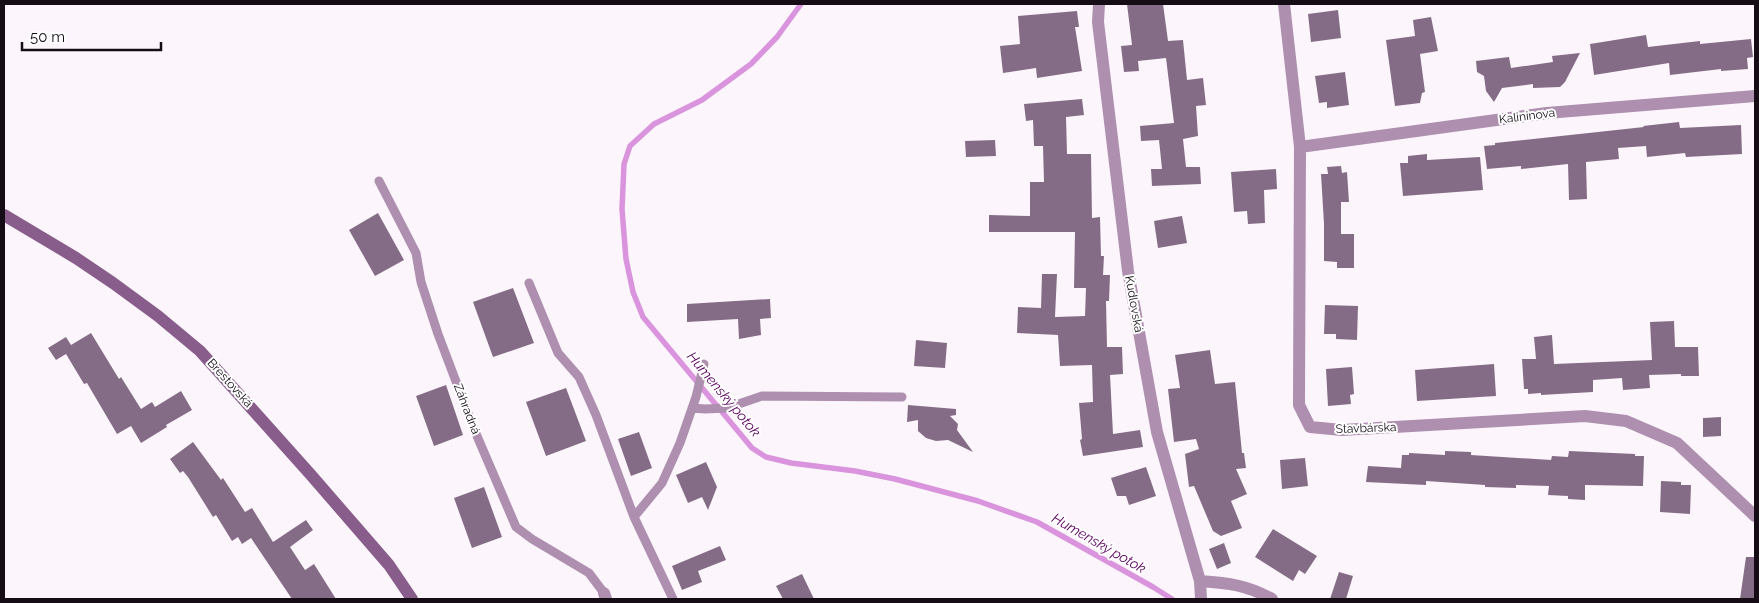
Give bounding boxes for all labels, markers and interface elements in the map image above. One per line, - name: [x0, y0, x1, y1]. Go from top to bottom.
- scale bar: [22, 20, 161, 52]
- text: 50 m: [30, 28, 65, 46]
- street label: Kalininova: [1498, 106, 1556, 126]
- street label: Kudlovská: [1122, 275, 1146, 333]
- water label: Humenský potok: [684, 348, 764, 440]
- street label: Brestovská: [205, 356, 255, 410]
- street label: Záhradná: [451, 382, 483, 436]
- street label: Stavbárska: [1335, 420, 1397, 436]
- water label: Humenský potok: [1049, 510, 1149, 577]

